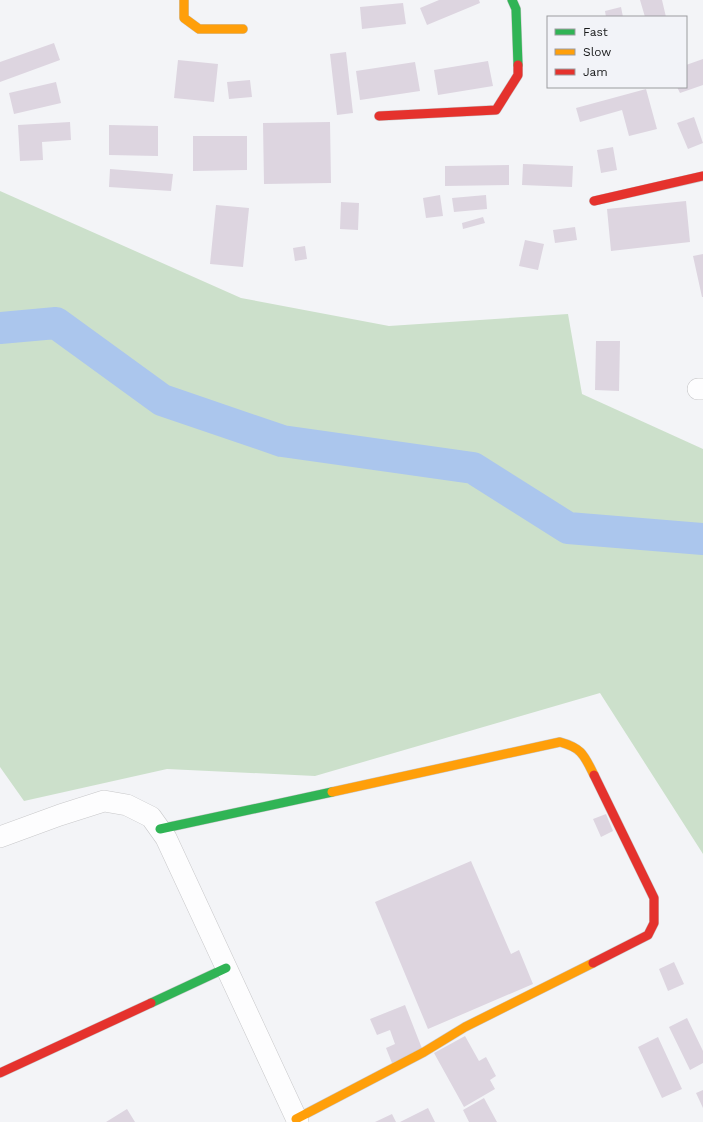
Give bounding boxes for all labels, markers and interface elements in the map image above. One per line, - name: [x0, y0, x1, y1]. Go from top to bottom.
- legend: [547, 16, 687, 88]
- text: Fast: [583, 25, 608, 39]
- text: Slow: [583, 45, 611, 59]
- text: Jam: [583, 65, 608, 79]

